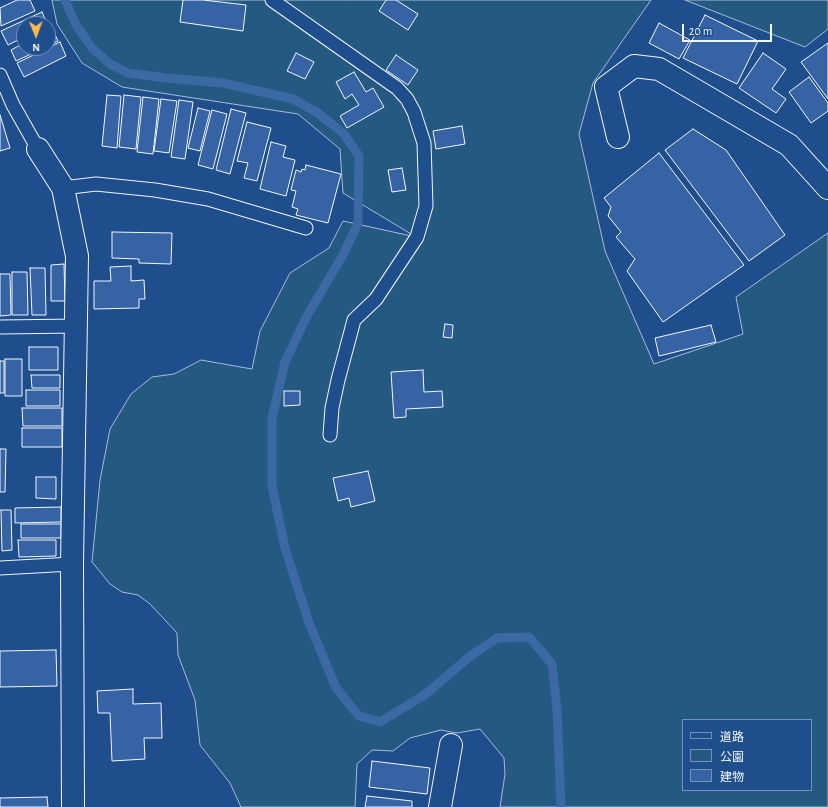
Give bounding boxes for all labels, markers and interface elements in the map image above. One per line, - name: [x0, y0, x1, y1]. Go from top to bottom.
- north arrow: [16, 16, 56, 56]
- scale bar: [684, 16, 774, 42]
- text: 20 m: [689, 25, 712, 37]
- text: N: [32, 42, 40, 53]
- legend: [682, 719, 812, 791]
- text: 道路: [720, 731, 744, 743]
- text: 公園: [720, 751, 744, 763]
- text: 建物: [720, 771, 744, 783]

